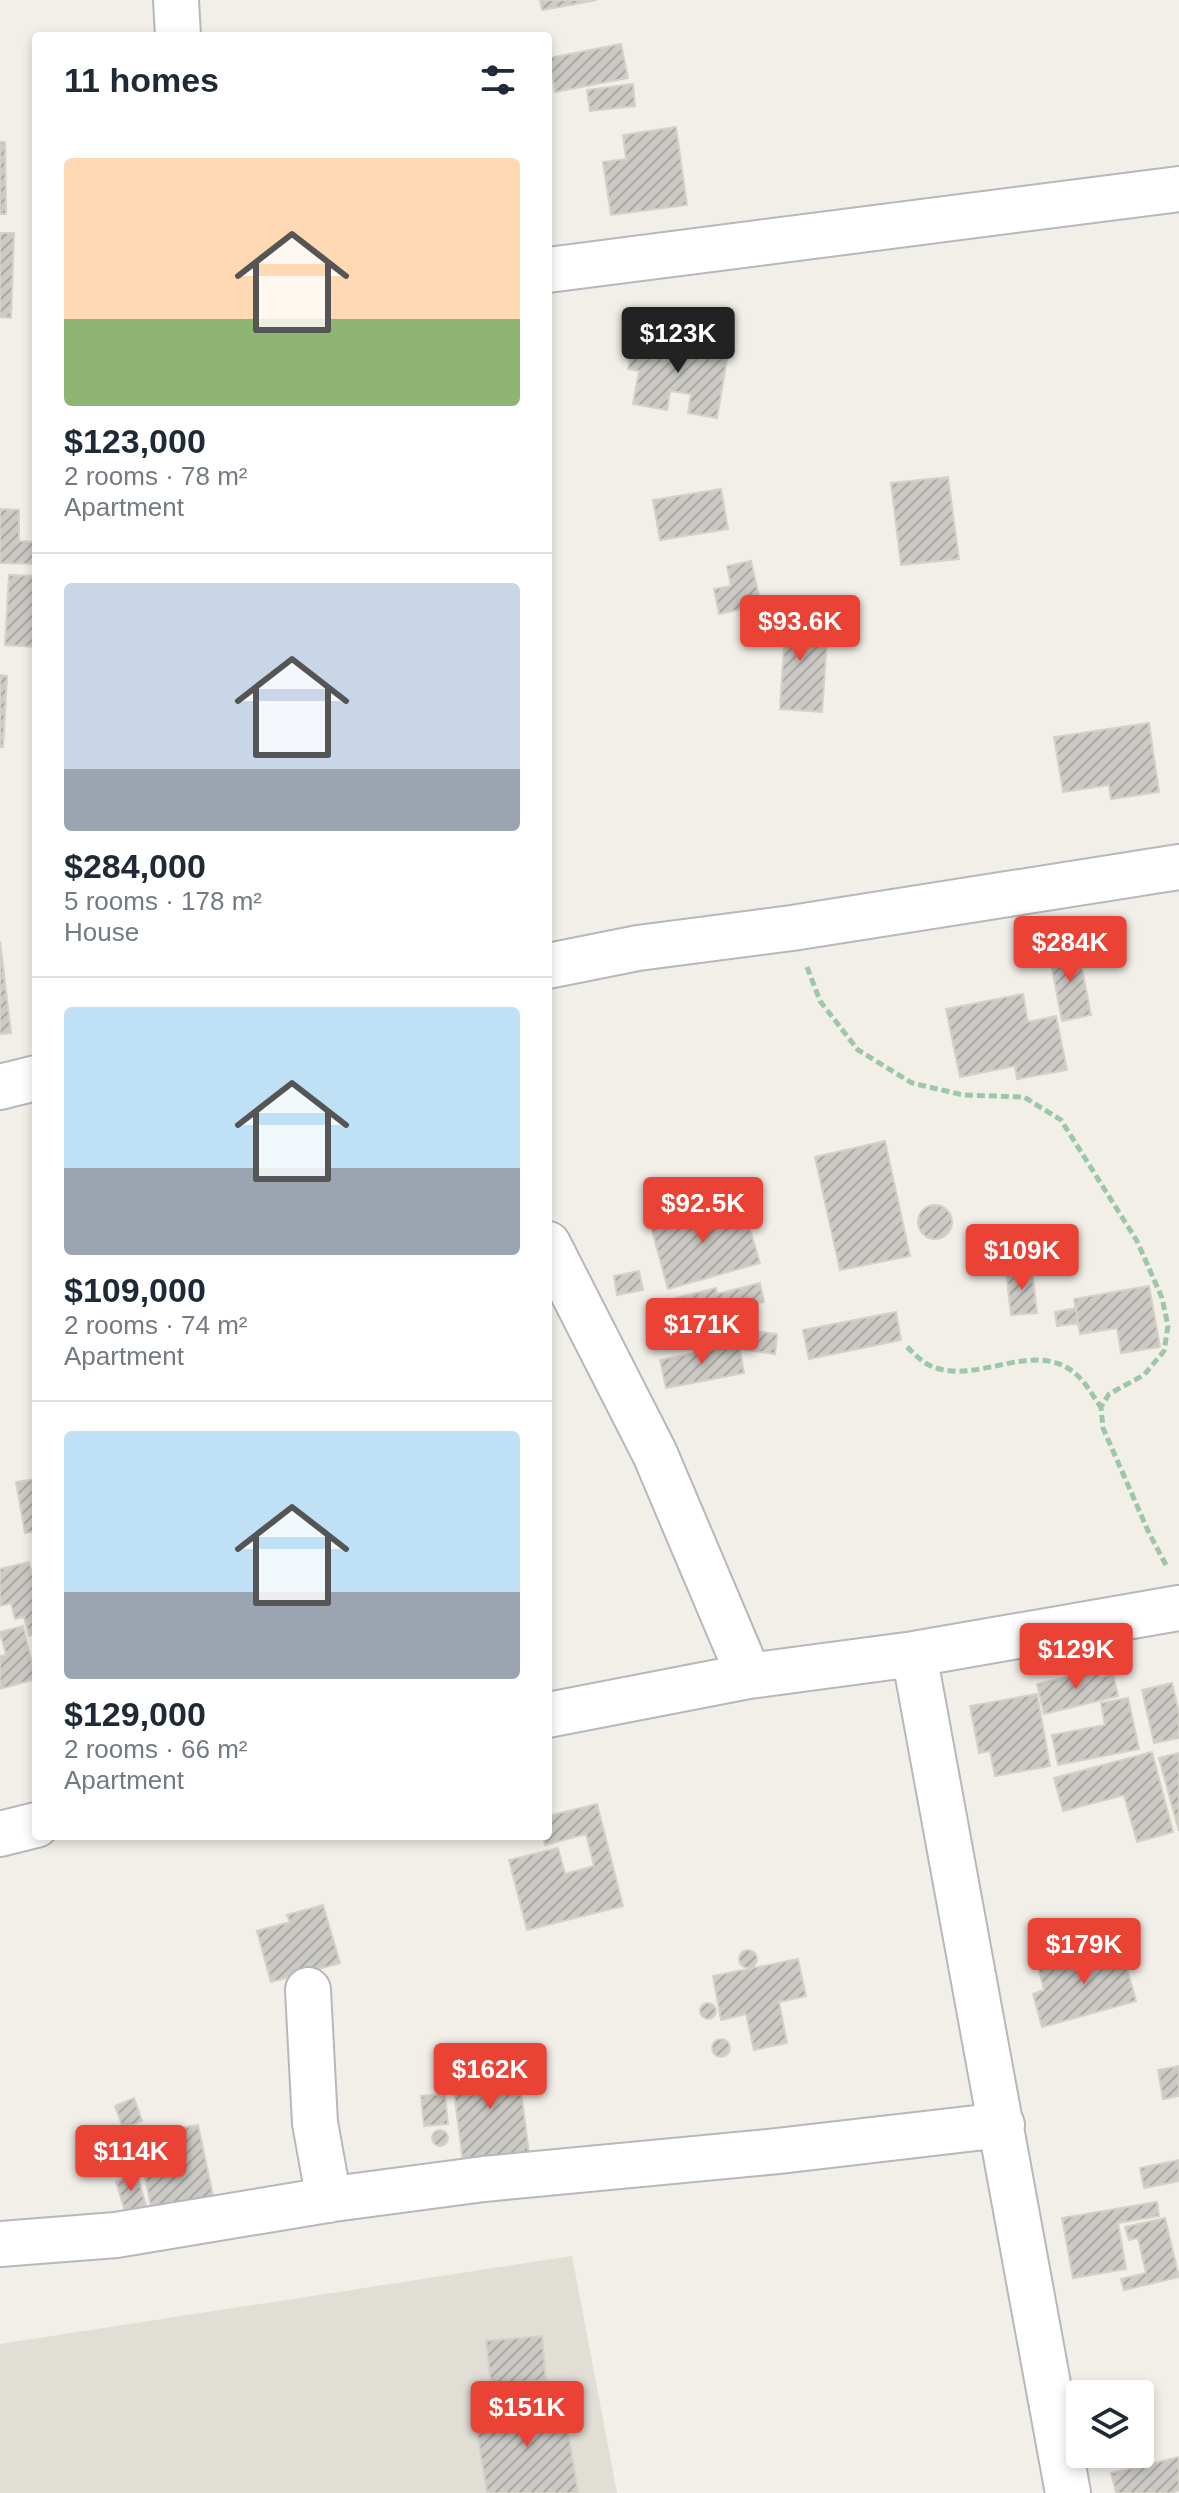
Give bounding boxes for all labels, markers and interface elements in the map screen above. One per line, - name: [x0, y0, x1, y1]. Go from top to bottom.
- icon: filters: [476, 58, 520, 102]
- text: 11 homes: [64, 61, 219, 99]
- icon: home: [220, 210, 364, 354]
- pin: $123K: [622, 307, 734, 375]
- text: $123K: [640, 318, 716, 348]
- text: $123,000: [64, 422, 206, 460]
- text: 2 rooms · 78 m²: [64, 461, 248, 491]
- text: Apartment: [64, 492, 184, 522]
- pin: $93.6K: [735, 595, 865, 663]
- text: $93.6K: [758, 606, 842, 636]
- icon: home: [220, 635, 364, 779]
- text: $284,000: [64, 847, 206, 885]
- text: 5 rooms · 178 m²: [64, 886, 262, 916]
- pin: $284K: [1014, 916, 1126, 984]
- text: House: [64, 917, 139, 947]
- text: $284K: [1032, 927, 1108, 957]
- icon: home: [220, 1059, 364, 1203]
- pin: $92.5K: [638, 1177, 768, 1245]
- text: $92.5K: [661, 1188, 745, 1218]
- pin: $109K: [966, 1224, 1078, 1292]
- text: $109K: [984, 1235, 1060, 1265]
- text: $109,000: [64, 1271, 206, 1309]
- pin: $171K: [646, 1298, 758, 1366]
- text: $171K: [664, 1309, 740, 1339]
- text: 2 rooms · 74 m²: [64, 1310, 248, 1340]
- text: Apartment: [64, 1341, 184, 1371]
- icon: home: [220, 1483, 364, 1627]
- pin: $129K: [1020, 1623, 1132, 1691]
- text: $129K: [1038, 1634, 1114, 1664]
- text: $129,000: [64, 1695, 206, 1733]
- text: 2 rooms · 66 m²: [64, 1734, 248, 1764]
- text: Apartment: [64, 1765, 184, 1795]
- pin: $179K: [1028, 1918, 1140, 1986]
- text: $179K: [1046, 1929, 1122, 1959]
- pin: $162K: [434, 2043, 546, 2111]
- text: $162K: [452, 2054, 528, 2084]
- pin: $114K: [75, 2125, 187, 2193]
- text: $114K: [93, 2136, 169, 2166]
- map controls: [1066, 2380, 1154, 2468]
- button: layers: [1066, 2380, 1154, 2468]
- pin: $151K: [471, 2381, 583, 2449]
- text: $151K: [489, 2392, 565, 2422]

